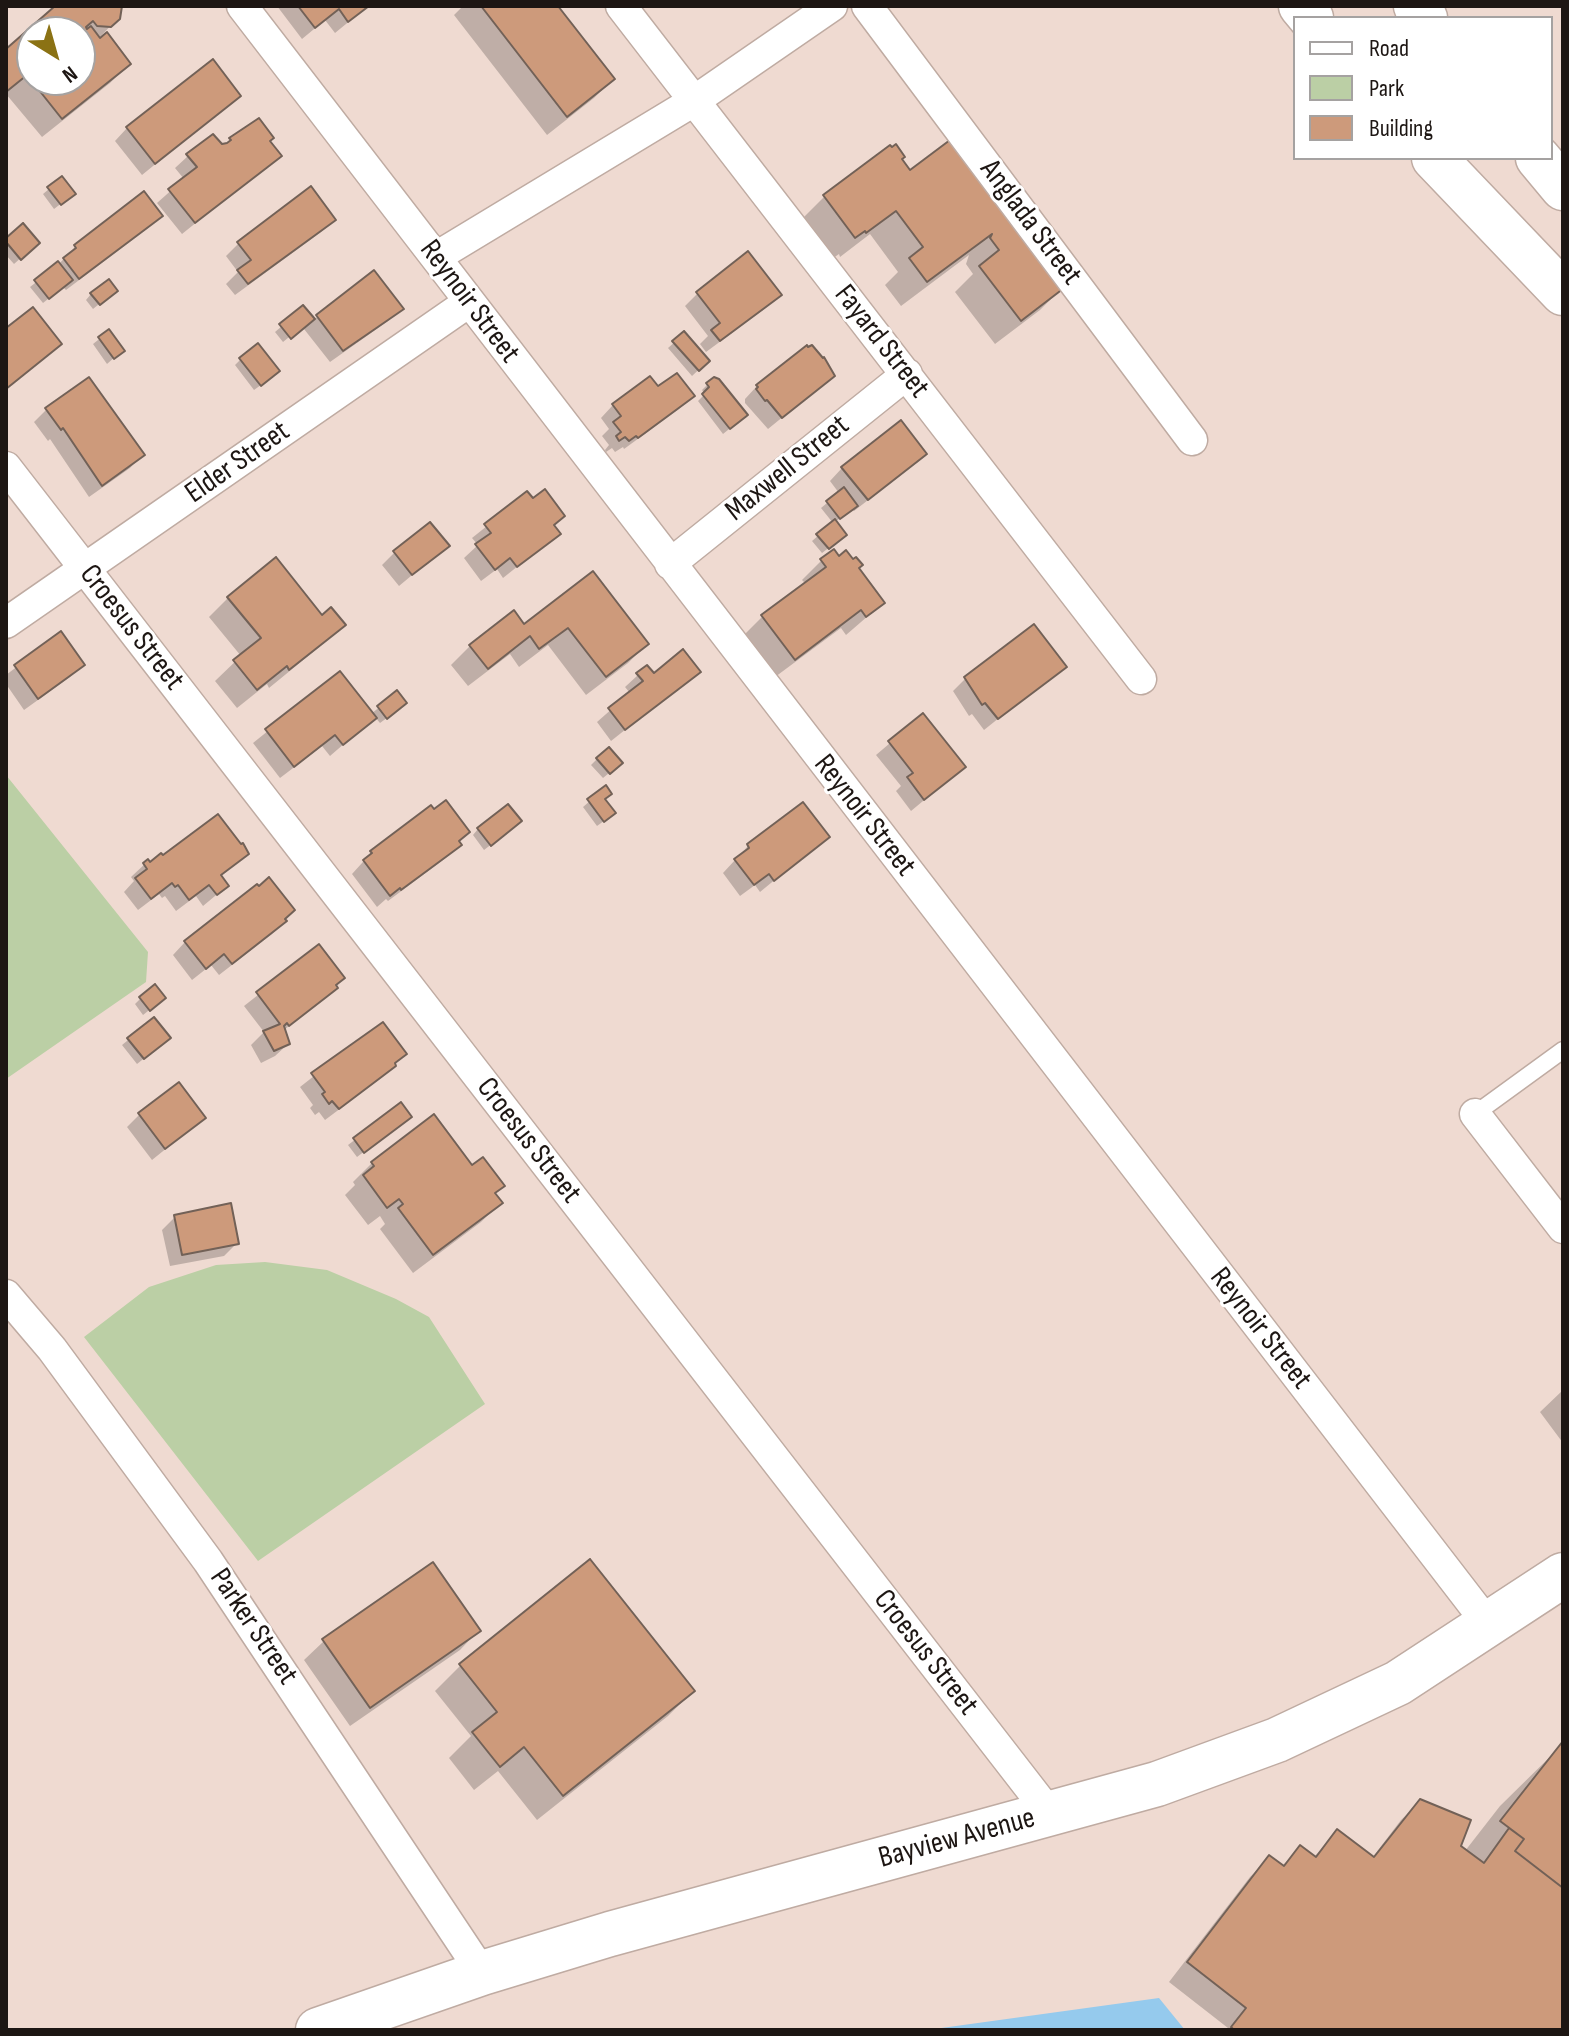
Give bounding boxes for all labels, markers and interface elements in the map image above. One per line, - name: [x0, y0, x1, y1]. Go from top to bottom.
- north arrow: [16, 16, 96, 96]
- legend: [1293, 16, 1553, 160]
- text: Road: [1369, 34, 1409, 63]
- text: N: [57, 60, 82, 88]
- text: Park: [1369, 74, 1404, 103]
- text: Building: [1369, 114, 1433, 143]
- street label: Anglada Street: [971, 153, 1089, 293]
- street label: Reynoir Street: [411, 233, 527, 371]
- street label: Fayard Street: [826, 278, 936, 406]
- street label: Maxwell Street: [719, 408, 857, 530]
- street label: Elder Street: [179, 414, 297, 512]
- street label: Croesus Street: [71, 558, 191, 698]
- street label: Reynoir Street: [805, 748, 923, 884]
- street label: Croesus Street: [468, 1071, 588, 1211]
- street label: Reynoir Street: [1201, 1261, 1319, 1397]
- street label: Parker Street: [201, 1562, 305, 1692]
- street label: Croesus Street: [865, 1583, 985, 1723]
- street label: Bayview Avenue: [875, 1801, 1039, 1877]

